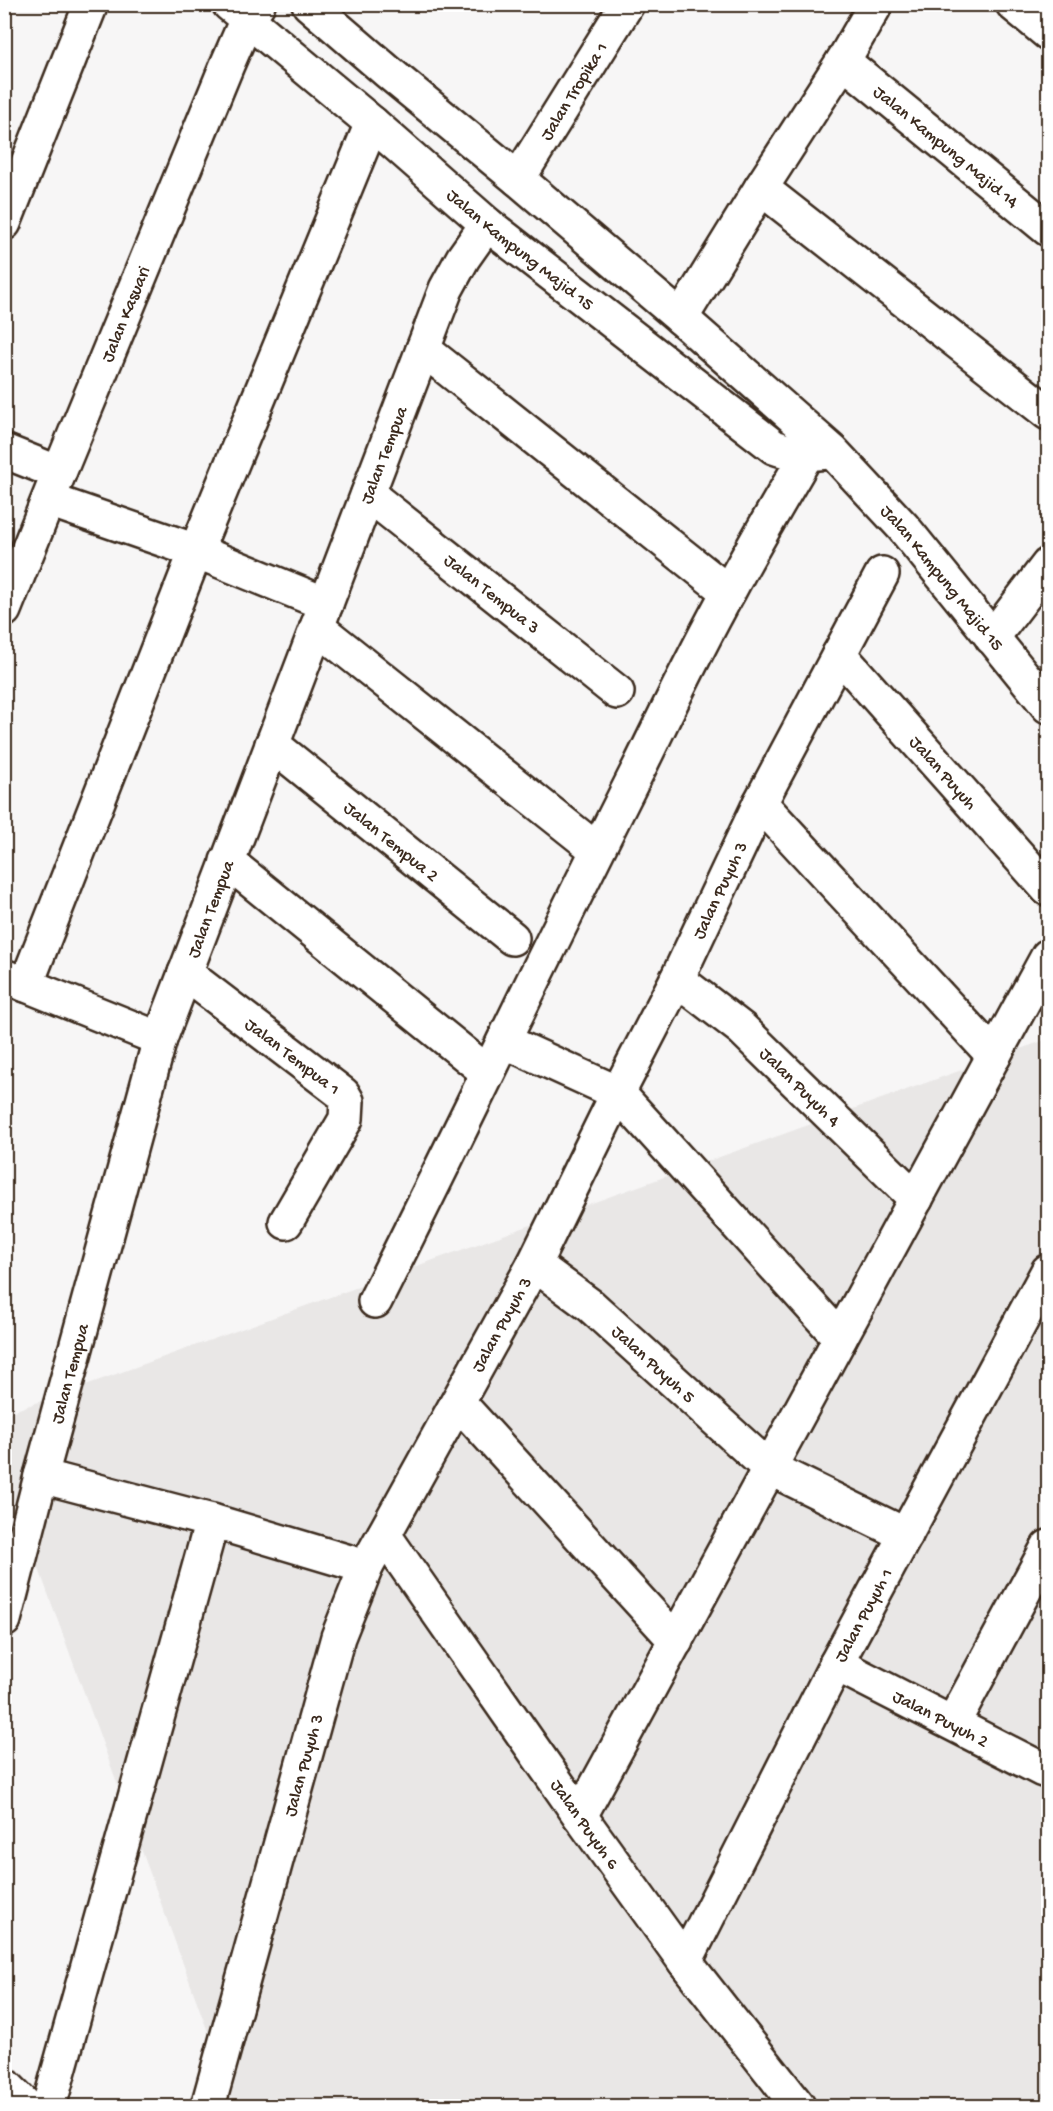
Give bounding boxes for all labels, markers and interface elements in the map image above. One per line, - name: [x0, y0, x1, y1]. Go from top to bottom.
- street label: Jalan Tropika 1: [537, 39, 613, 145]
- street label: Jalan Kampung Majid 14: [868, 82, 1022, 214]
- street label: Jalan Kampung Majid 15: [441, 185, 597, 316]
- street label: Jalan Kasuari: [98, 263, 156, 366]
- street label: Jalan Tempua: [357, 403, 414, 507]
- street label: Jalan Kampung Majid 15: [875, 502, 1007, 656]
- street label: Jalan Tempua 3: [439, 551, 543, 639]
- street label: Jalan Puyuh: [904, 732, 981, 815]
- street label: Jalan Tempua 2: [339, 798, 442, 887]
- street label: Jalan Puyuh 3: [689, 839, 753, 943]
- street label: Jalan Tempua: [184, 857, 240, 961]
- street label: Jalan Tempua 1: [240, 1015, 343, 1101]
- street label: Jalan Puyuh 4: [754, 1044, 844, 1132]
- street label: Jalan Puyuh 3: [468, 1274, 538, 1376]
- street label: Jalan Tempua: [48, 1321, 95, 1426]
- street label: Jalan Puyuh 5: [606, 1322, 698, 1408]
- street label: Jalan Puyuh 1: [831, 1566, 899, 1666]
- street label: Jalan Puyuh 2: [888, 1687, 991, 1753]
- street label: Jalan Puyuh 3: [281, 1712, 329, 1819]
- street label: Jalan Puyuh 6: [545, 1776, 623, 1875]

